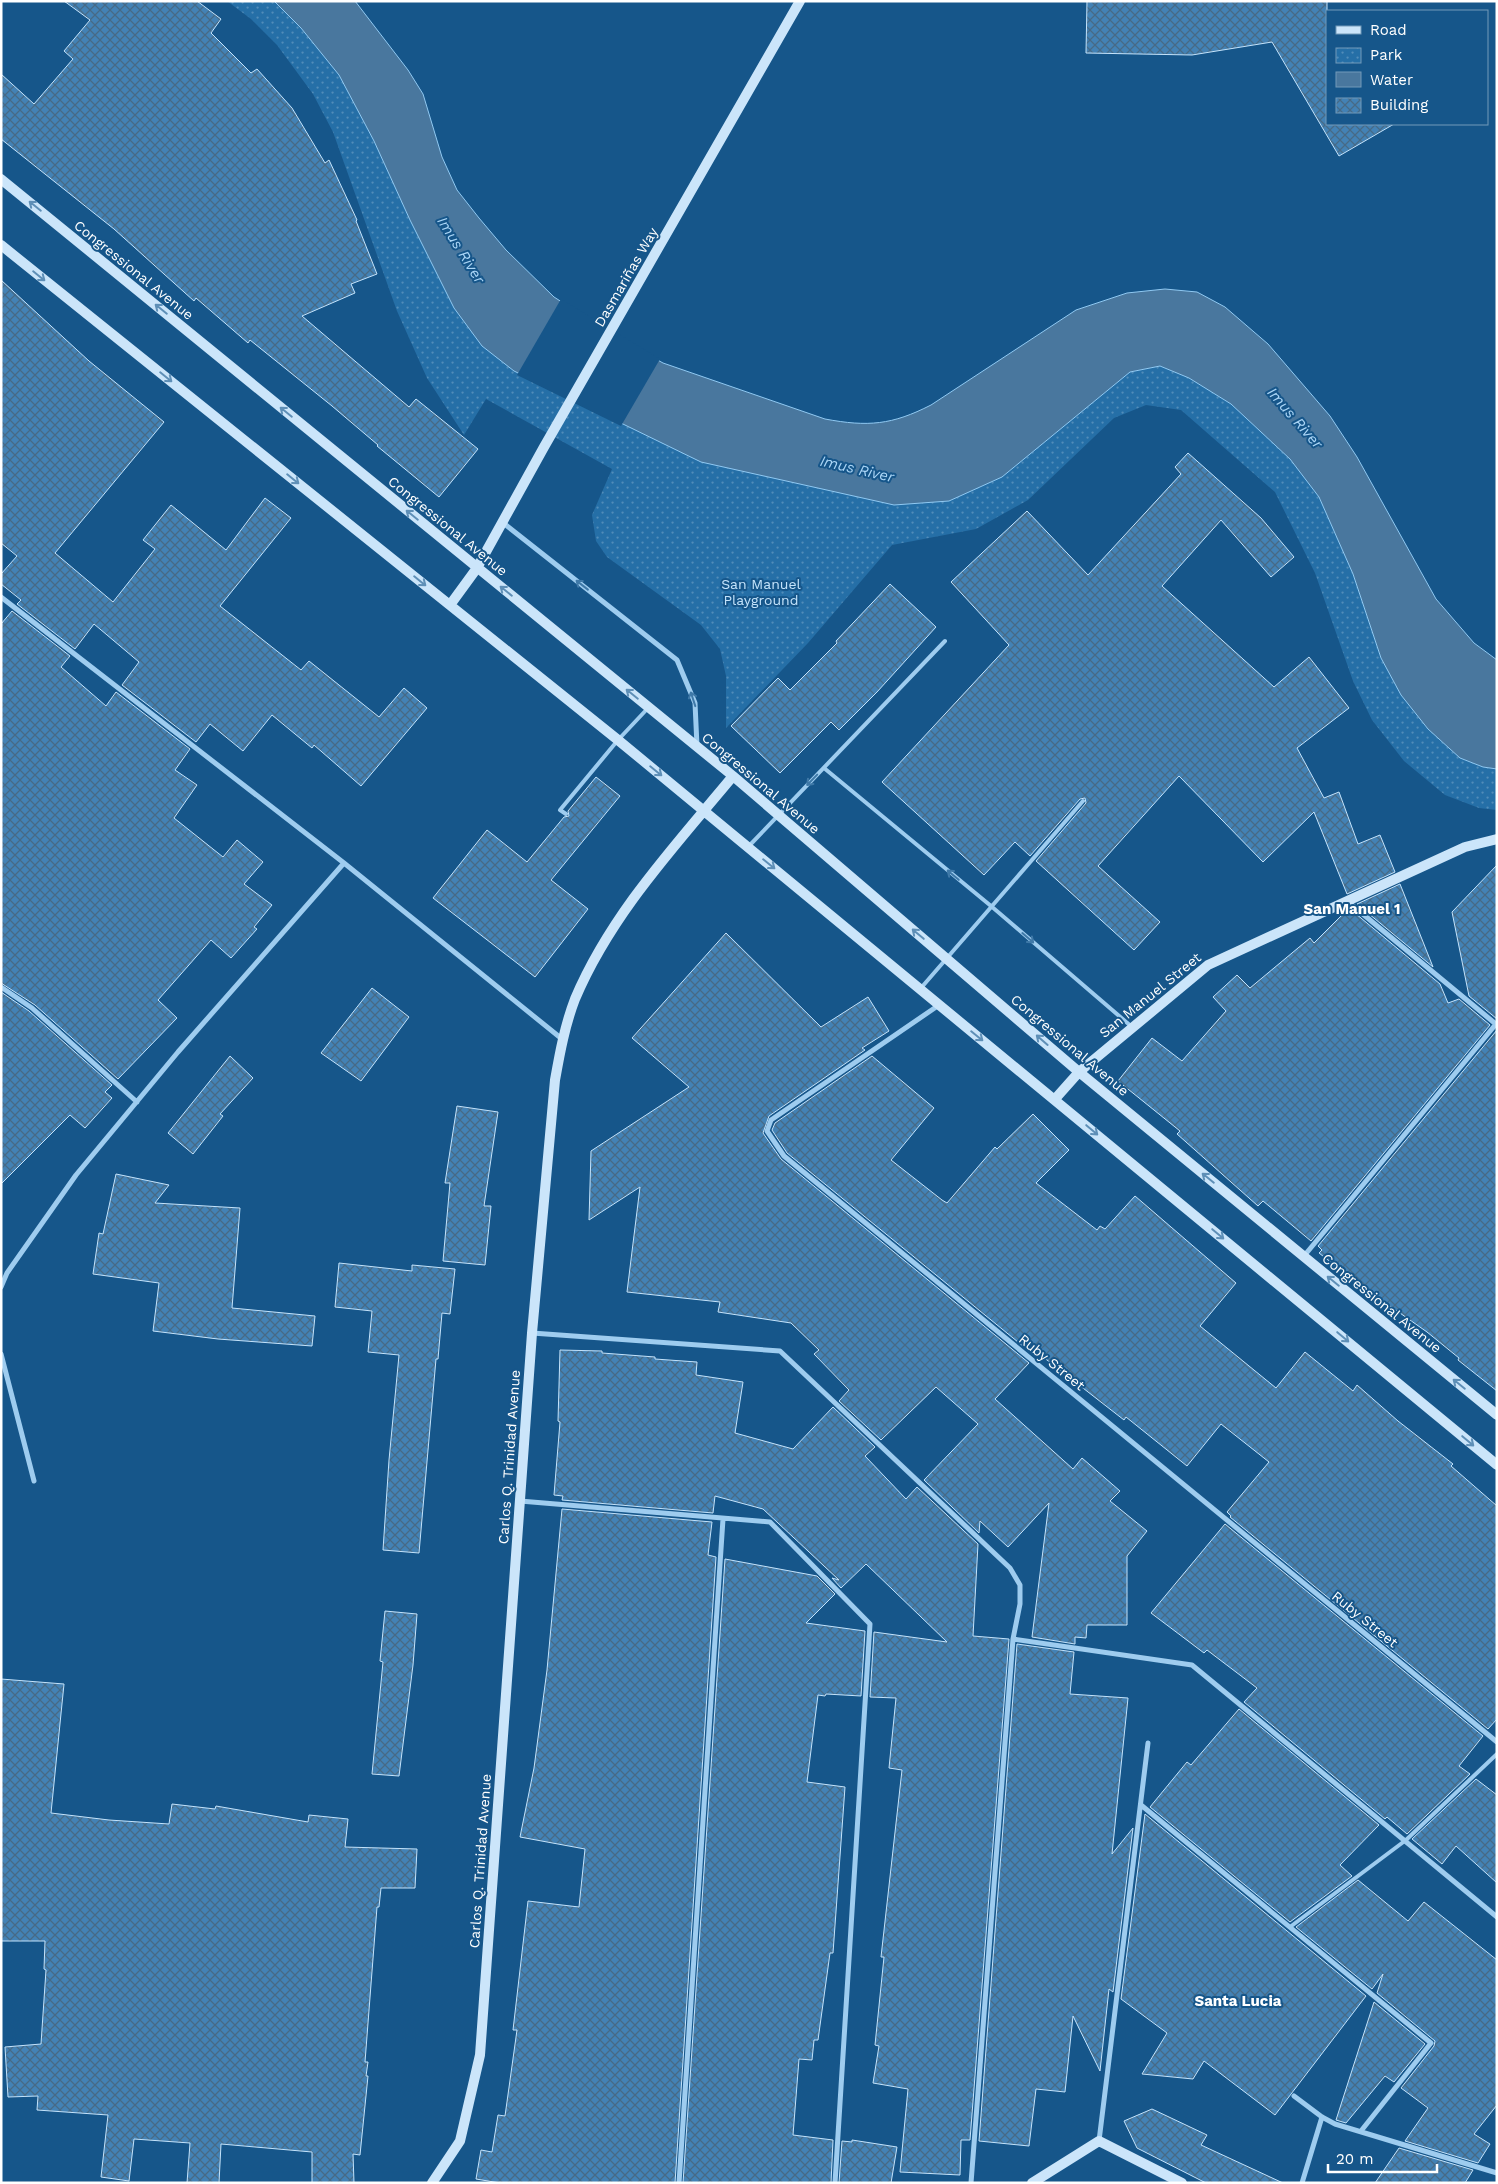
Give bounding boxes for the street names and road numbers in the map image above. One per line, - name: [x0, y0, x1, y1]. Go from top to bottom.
- street label: Congressional Avenue: [71, 217, 197, 323]
- street label: Dasmariñas Way: [591, 224, 661, 330]
- street label: Congressional Avenue: [385, 473, 511, 579]
- street label: Congressional Avenue: [699, 729, 823, 837]
- street label: San Manuel Street: [1096, 949, 1204, 1041]
- street label: Congressional Avenue: [1008, 991, 1132, 1099]
- street label: Congressional Avenue: [1319, 1250, 1445, 1356]
- street label: Ruby Street: [1016, 1331, 1088, 1394]
- street label: Carlos Q. Trinidad Avenue: [495, 1369, 523, 1545]
- street label: Ruby Street: [1329, 1588, 1401, 1651]
- street label: Carlos Q. Trinidad Avenue: [466, 1773, 494, 1949]

